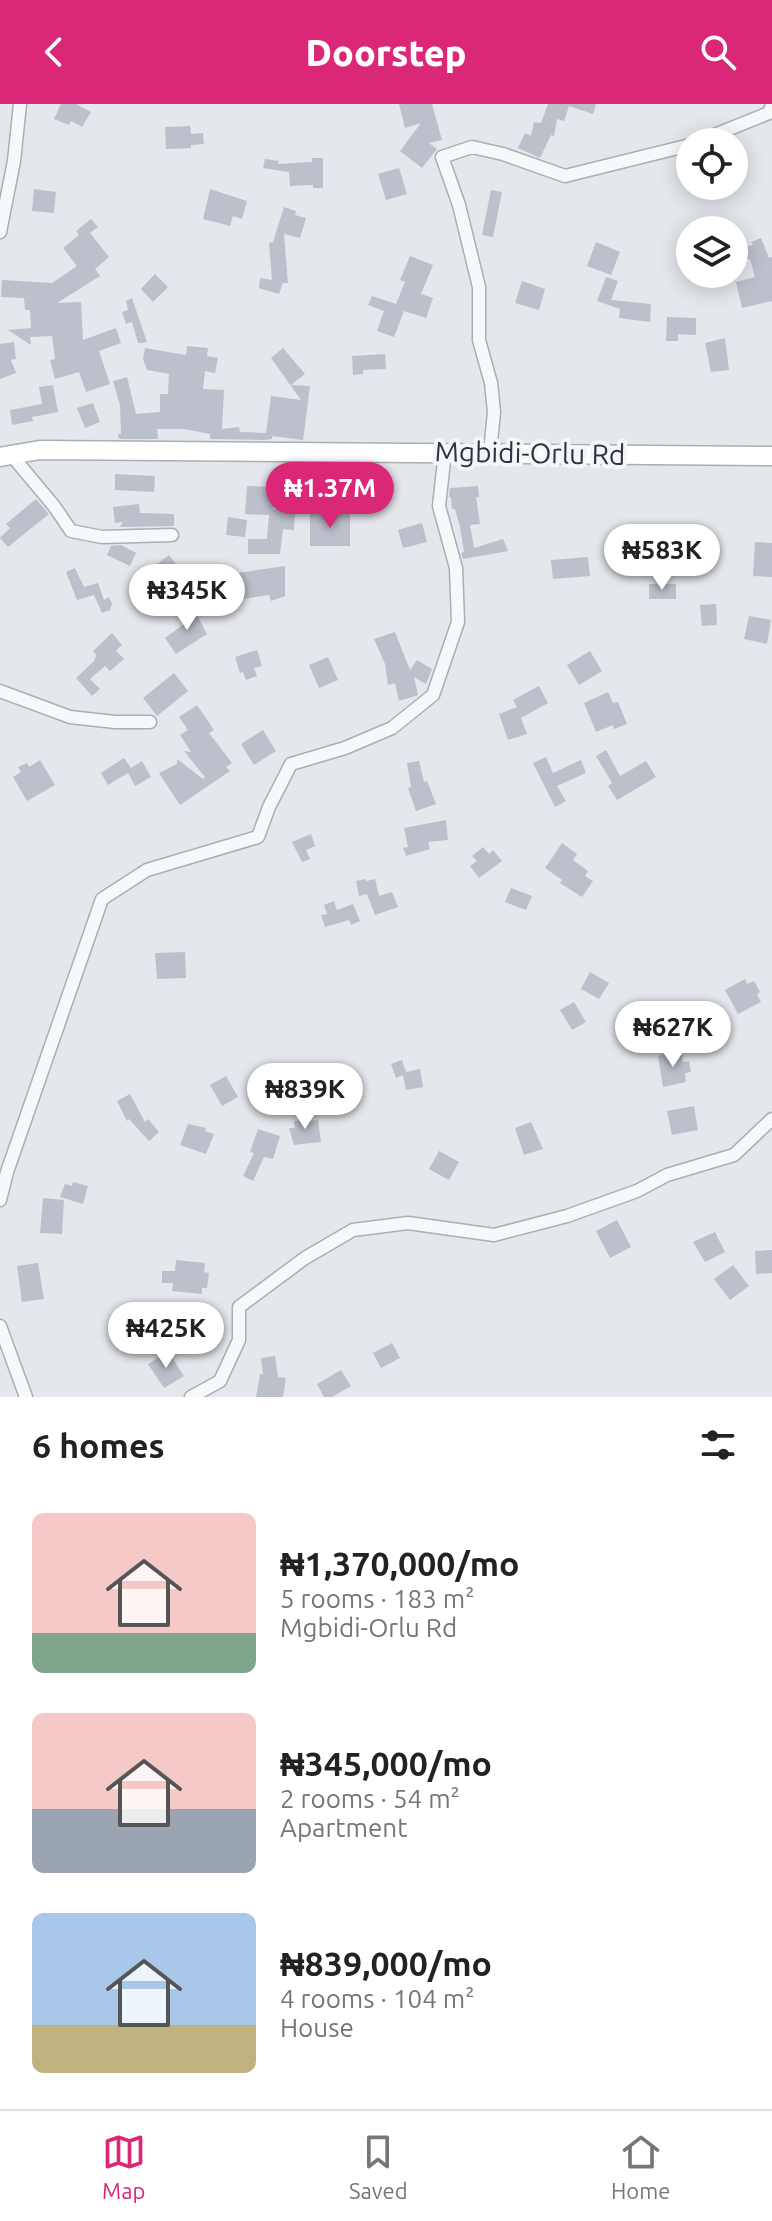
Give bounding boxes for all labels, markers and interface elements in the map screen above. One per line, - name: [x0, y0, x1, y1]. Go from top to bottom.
- icon: back: [32, 30, 76, 74]
- icon: search: [696, 30, 740, 74]
- text: Doorstep: [306, 32, 466, 73]
- map controls: [676, 128, 748, 288]
- button: locate: [676, 128, 748, 200]
- button: layers: [676, 216, 748, 288]
- street label: Mgbidi-Orlu Rd: [434, 435, 626, 470]
- pin: ₦1.37M: [265, 462, 395, 530]
- text: ₦1.37M: [284, 473, 376, 502]
- pin: ₦583K: [606, 524, 718, 592]
- text: ₦583K: [622, 535, 702, 564]
- pin: ₦345K: [131, 564, 243, 632]
- text: ₦345K: [147, 575, 227, 604]
- pin: ₦627K: [617, 1001, 729, 1069]
- text: ₦627K: [633, 1012, 713, 1041]
- pin: ₦839K: [249, 1063, 361, 1131]
- text: ₦839K: [265, 1074, 345, 1103]
- pin: ₦425K: [110, 1302, 222, 1370]
- text: ₦425K: [126, 1313, 206, 1342]
- icon: filters: [696, 1423, 740, 1467]
- text: 6 homes: [32, 1426, 165, 1464]
- text: ₦1,370,000/mo: [280, 1544, 520, 1582]
- icon: home: [96, 1545, 192, 1641]
- text: 5 rooms · 183 m²: [280, 1584, 475, 1613]
- text: Mgbidi-Orlu Rd: [280, 1613, 457, 1642]
- text: ₦345,000/mo: [280, 1744, 492, 1782]
- icon: home: [96, 1745, 192, 1841]
- text: 2 rooms · 54 m²: [280, 1784, 460, 1813]
- text: Apartment: [280, 1813, 407, 1842]
- text: ₦839,000/mo: [280, 1944, 492, 1982]
- icon: home: [96, 1945, 192, 2041]
- text: 4 rooms · 104 m²: [280, 1984, 475, 2013]
- text: House: [280, 2013, 354, 2042]
- tab: Map: [102, 2130, 146, 2203]
- tab: Saved: [349, 2130, 408, 2203]
- tab: Home: [611, 2130, 670, 2203]

